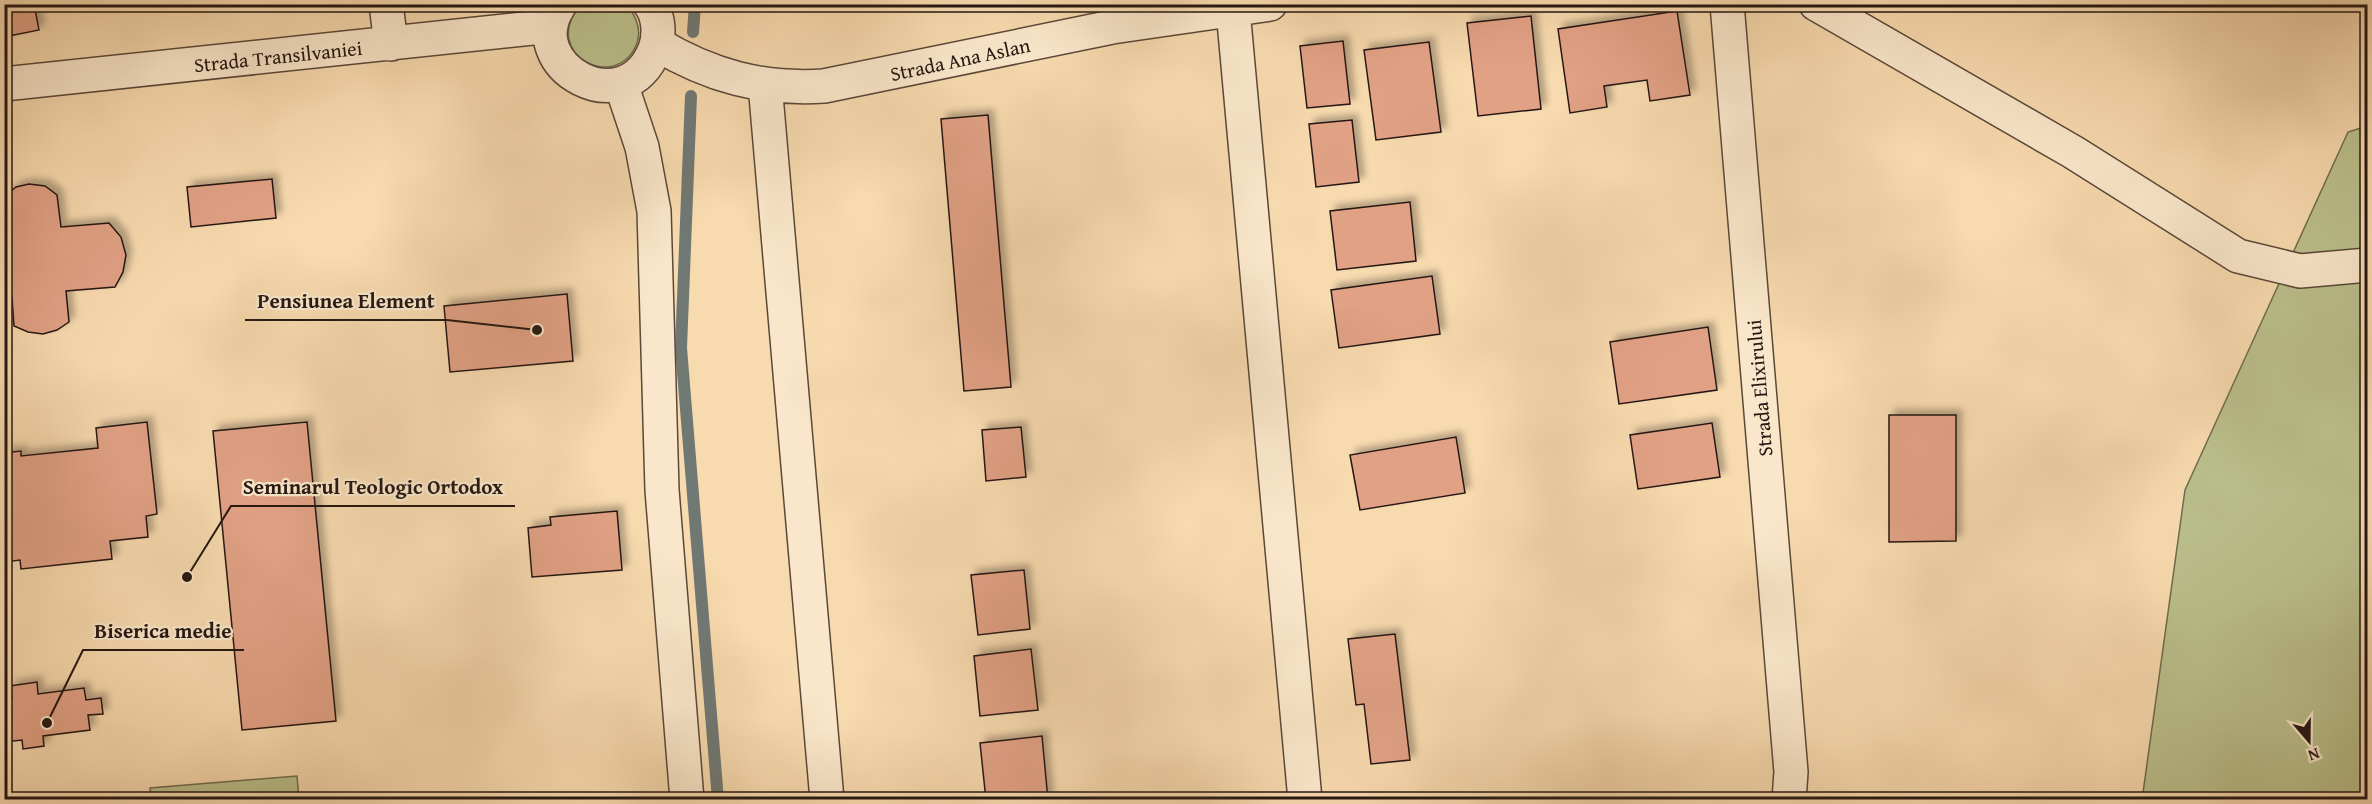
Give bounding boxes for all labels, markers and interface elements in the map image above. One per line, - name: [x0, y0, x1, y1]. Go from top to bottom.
- street label: Strada Ana Aslan: [887, 30, 1033, 88]
- street label: Strada Transilvaniei: [193, 33, 364, 79]
- callout: Pensiunea Element: [245, 281, 447, 320]
- text: Pensiunea Element: [257, 285, 435, 316]
- street label: Strada Elixirului: [1739, 318, 1779, 458]
- callout: Seminarul Teologic Ortodox: [231, 467, 515, 506]
- text: Seminarul Teologic Ortodox: [243, 471, 503, 502]
- callout: Biserica medie: [83, 611, 244, 650]
- text: Biserica medie: [94, 615, 232, 646]
- north arrow: [2279, 711, 2339, 771]
- text: N: [2305, 742, 2323, 768]

